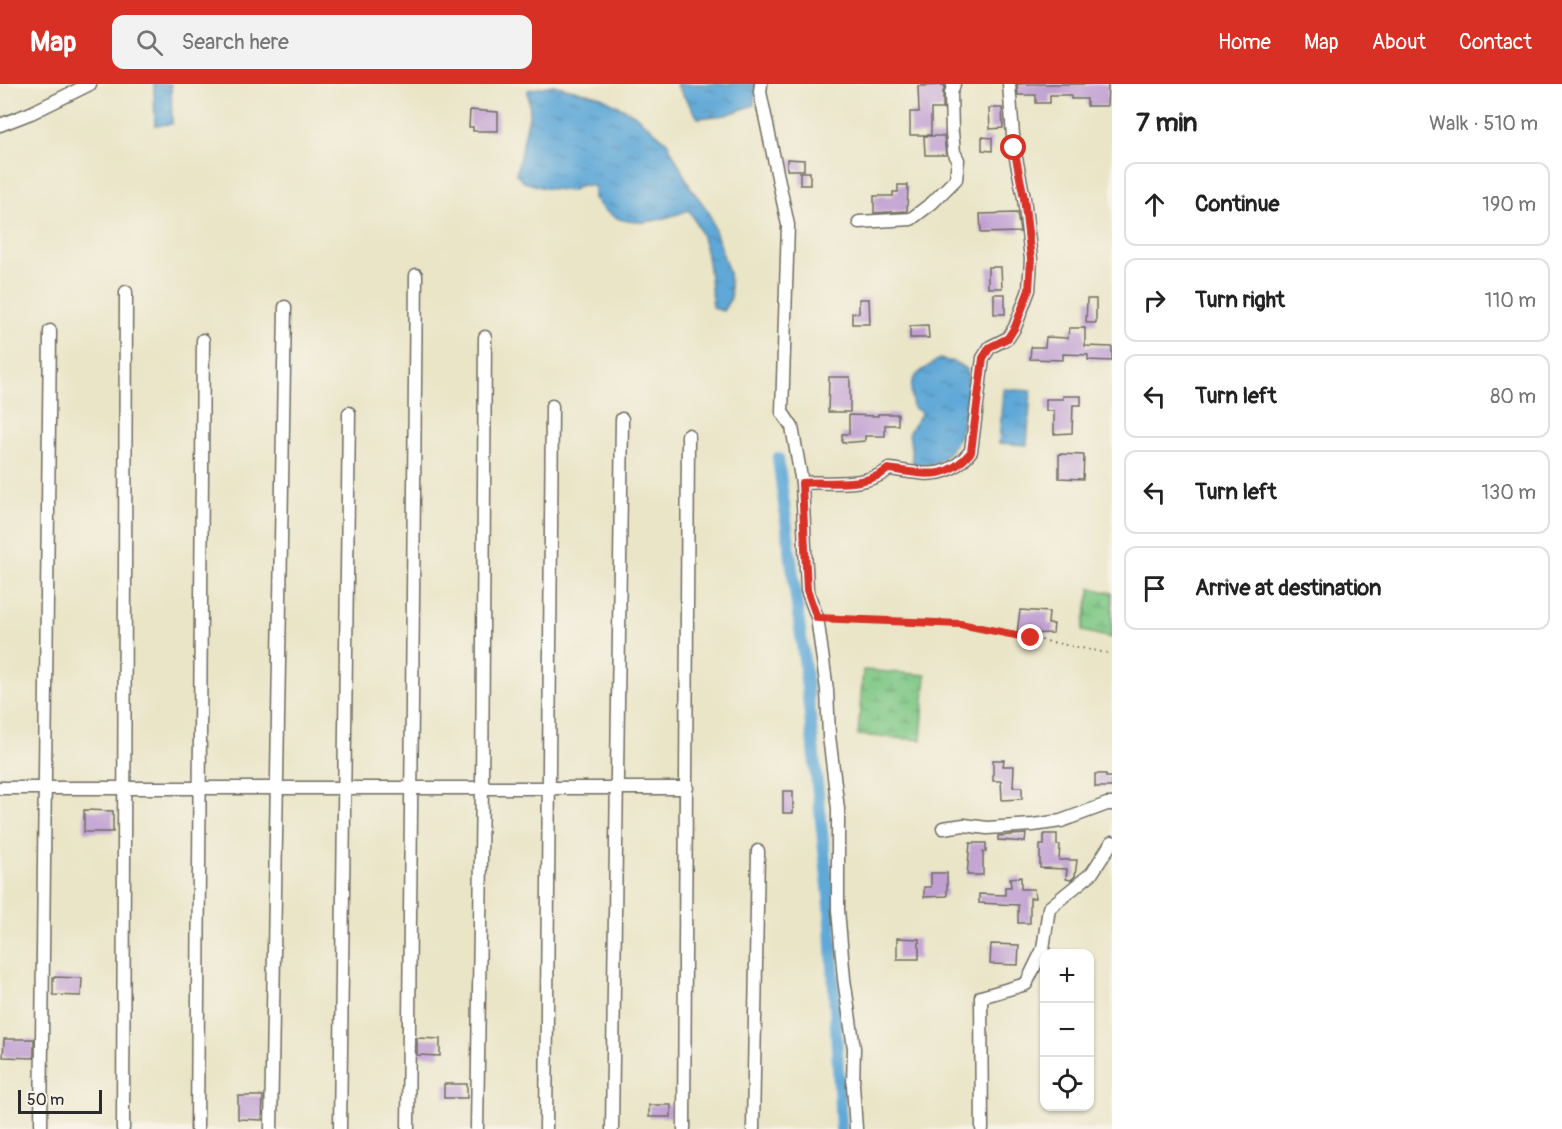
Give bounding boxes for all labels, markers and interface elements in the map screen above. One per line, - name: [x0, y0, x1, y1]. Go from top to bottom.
- search box: [112, 15, 532, 69]
- text: Map: [30, 25, 76, 60]
- icon: search: [133, 26, 166, 59]
- text: Search here: [181, 28, 289, 56]
- text: Home: [1218, 29, 1271, 56]
- text: Map: [1304, 29, 1339, 56]
- text: About: [1372, 29, 1426, 56]
- text: Contact: [1459, 29, 1532, 56]
- text: 7 min: [1136, 107, 1198, 139]
- text: Walk · 510 m: [1429, 111, 1538, 136]
- route start: [1000, 134, 1026, 160]
- icon: ahead: [1138, 188, 1171, 221]
- text: Continue: [1195, 190, 1279, 218]
- text: 190 m: [1482, 192, 1536, 217]
- icon: right: [1138, 284, 1171, 317]
- text: Turn right: [1195, 286, 1285, 314]
- text: 110 m: [1485, 288, 1536, 313]
- icon: left: [1138, 380, 1171, 413]
- text: Turn left: [1195, 382, 1277, 410]
- text: 80 m: [1490, 384, 1536, 409]
- icon: left: [1138, 476, 1171, 509]
- text: Turn left: [1195, 478, 1277, 506]
- text: 130 m: [1481, 480, 1536, 505]
- icon: arrive: [1138, 572, 1171, 605]
- text: Arrive at destination: [1195, 574, 1381, 602]
- route end: [1017, 624, 1043, 650]
- map controls: [1040, 949, 1094, 1111]
- button: +: [1040, 949, 1094, 1003]
- button: −: [1040, 1003, 1094, 1057]
- button: locate: [1040, 1057, 1094, 1111]
- scale bar: [18, 1087, 102, 1114]
- text: 50 m: [27, 1090, 64, 1110]

